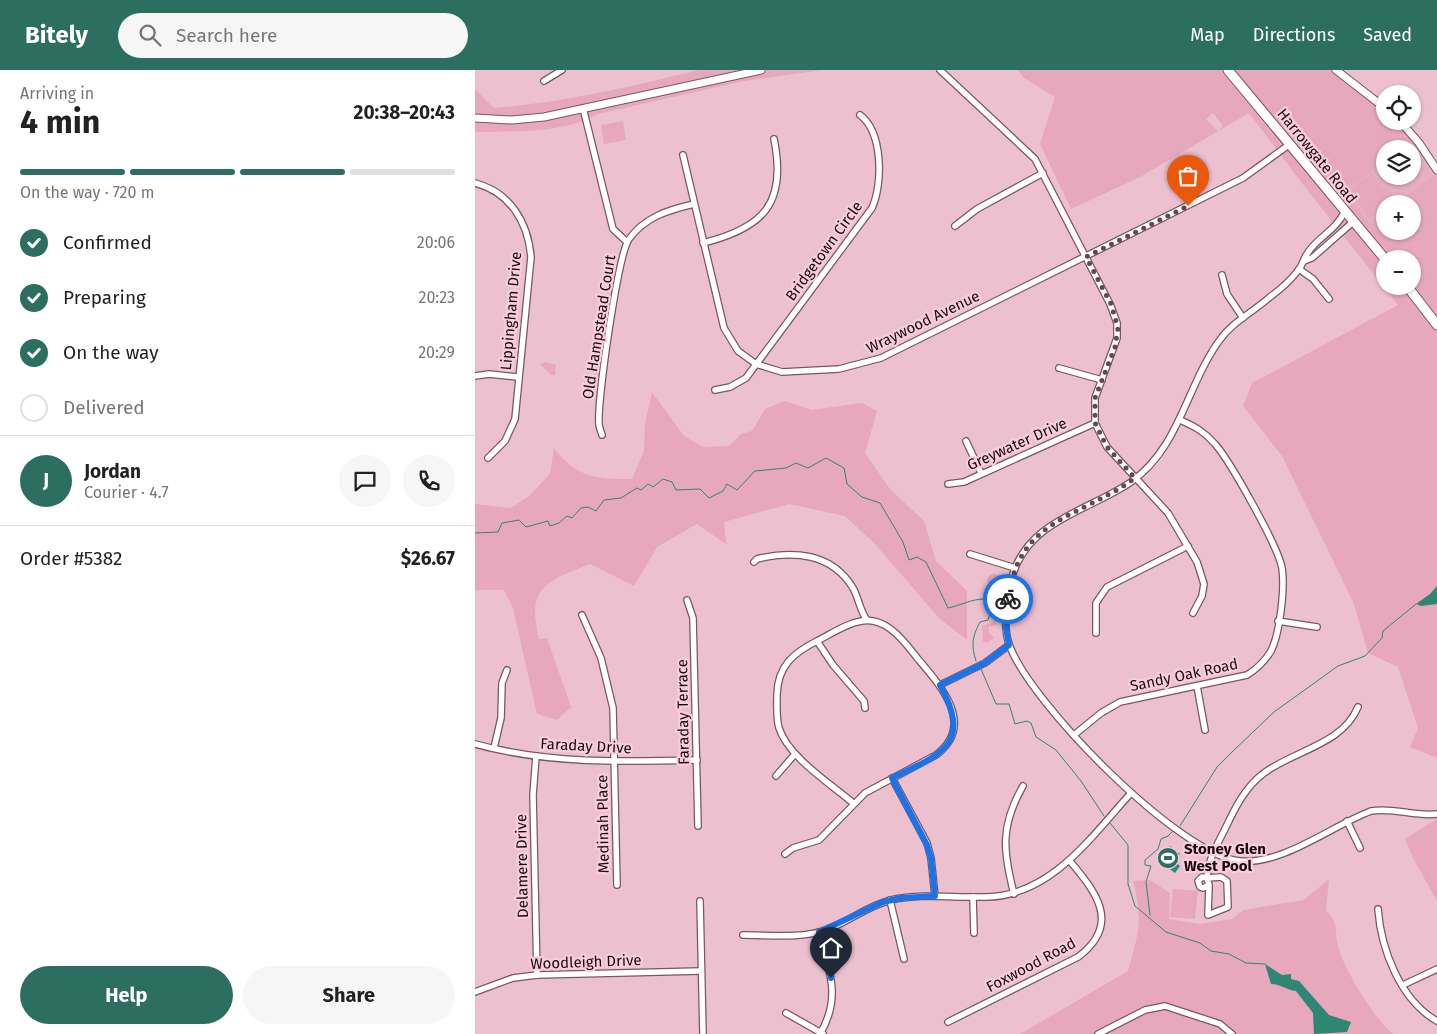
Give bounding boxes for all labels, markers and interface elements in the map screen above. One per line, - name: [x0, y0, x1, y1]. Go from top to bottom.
- search box: [118, 13, 468, 58]
- text: Bitely: [25, 21, 88, 49]
- icon: search: [136, 21, 164, 49]
- text: Search here: [176, 24, 277, 47]
- text: Map: [1190, 24, 1225, 46]
- text: Directions: [1253, 24, 1335, 46]
- text: Saved: [1363, 24, 1412, 46]
- text: Arriving in: [20, 84, 94, 103]
- map controls: [1376, 85, 1421, 295]
- button: locate: [1376, 85, 1421, 130]
- text: 20:38–20:43: [354, 101, 455, 124]
- text: 4 min: [20, 103, 100, 141]
- street label: Harrowgate Road: [1273, 105, 1361, 207]
- button: layers: [1376, 140, 1421, 185]
- pin: [1167, 155, 1209, 206]
- icon: bag: [1174, 162, 1202, 190]
- text: On the way · 720 m: [20, 183, 154, 202]
- button: +: [1376, 195, 1421, 240]
- street label: Bridgetown Circle: [782, 198, 866, 304]
- icon: check: [20, 229, 48, 257]
- text: Confirmed: [63, 231, 152, 254]
- text: 20:06: [417, 233, 455, 252]
- button: −: [1376, 250, 1421, 295]
- street label: Lippingham Drive: [497, 251, 525, 371]
- street label: Old Hampstead Court: [579, 253, 619, 400]
- icon: check: [20, 284, 48, 312]
- text: Preparing: [63, 286, 146, 309]
- street label: Wraywood Avenue: [863, 287, 983, 357]
- text: 20:23: [418, 288, 455, 307]
- icon: check: [20, 339, 48, 367]
- text: On the way: [63, 341, 159, 364]
- text: 20:29: [418, 343, 455, 362]
- text: Delivered: [63, 396, 145, 419]
- street label: Greywater Drive: [964, 414, 1070, 474]
- button: chat: [339, 455, 391, 507]
- button: phone: [403, 455, 455, 507]
- text: Jordan: [84, 460, 141, 483]
- text: J: [43, 469, 49, 492]
- text: Courier · 4.7: [84, 483, 169, 502]
- text: Order #5382: [20, 547, 122, 570]
- text: $26.67: [401, 547, 455, 570]
- courier: [983, 574, 1033, 624]
- icon: bike: [994, 585, 1022, 613]
- street label: Sandy Oak Road: [1128, 655, 1240, 695]
- street label: Faraday Terrace: [673, 659, 693, 765]
- street label: Faraday Drive: [540, 735, 632, 757]
- street label: Medinah Place: [593, 774, 613, 874]
- street label: Delamere Drive: [512, 814, 532, 918]
- place label: Stoney Glen West Pool: [1184, 840, 1266, 875]
- sports icon: Stoney Glen West Pool: [1156, 846, 1180, 870]
- pin: [810, 927, 852, 978]
- icon: home: [817, 934, 845, 962]
- street label: Foxwood Road: [983, 934, 1079, 996]
- street label: Woodleigh Drive: [530, 951, 642, 973]
- button: Help: [20, 966, 233, 1024]
- button: Share: [243, 966, 455, 1024]

